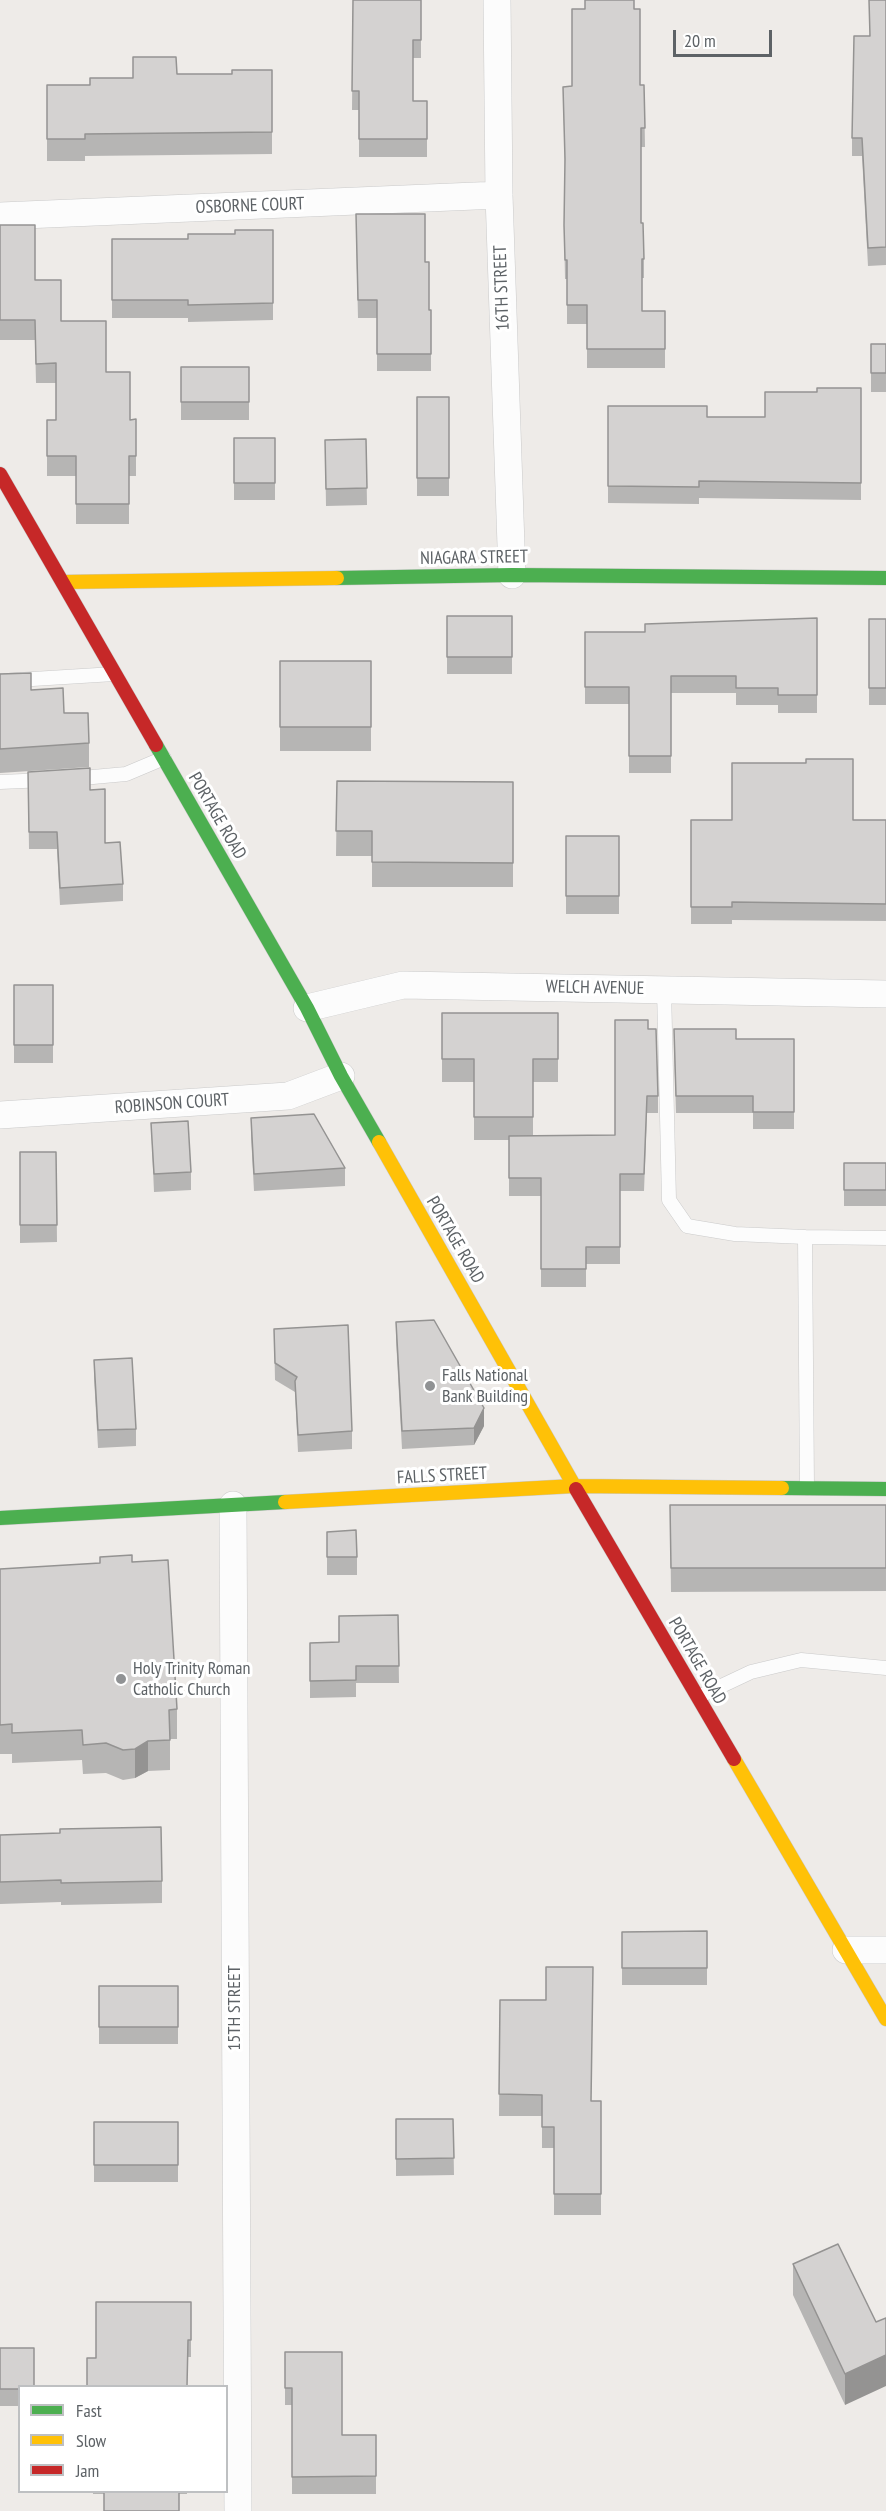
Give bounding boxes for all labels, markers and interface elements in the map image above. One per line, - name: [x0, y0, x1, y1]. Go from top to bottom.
- scale bar: [676, 18, 775, 56]
- text: 20 m: [684, 29, 716, 52]
- street label: OSBORNE COURT: [195, 193, 305, 219]
- street label: 16TH STREET: [490, 245, 514, 331]
- street label: NIAGARA STREET: [420, 546, 528, 570]
- street label: PORTAGE ROAD: [183, 769, 251, 863]
- street label: WELCH AVENUE: [546, 976, 644, 1000]
- street label: ROBINSON COURT: [114, 1089, 230, 1119]
- street label: PORTAGE ROAD: [421, 1193, 489, 1287]
- place label: Falls National Bank Building: [442, 1365, 528, 1408]
- marker: Falls National Bank Building: [423, 1379, 437, 1393]
- street label: FALLS STREET: [396, 1463, 488, 1489]
- street label: PORTAGE ROAD: [663, 1614, 731, 1708]
- place label: Holy Trinity Roman Catholic Church: [133, 1658, 250, 1700]
- marker: Holy Trinity Roman Catholic Church: [114, 1672, 128, 1686]
- street label: 15TH STREET: [224, 1965, 246, 2051]
- legend: [18, 2385, 228, 2493]
- text: Fast: [76, 2399, 102, 2422]
- text: Slow: [76, 2429, 106, 2452]
- text: Jam: [76, 2459, 99, 2482]

